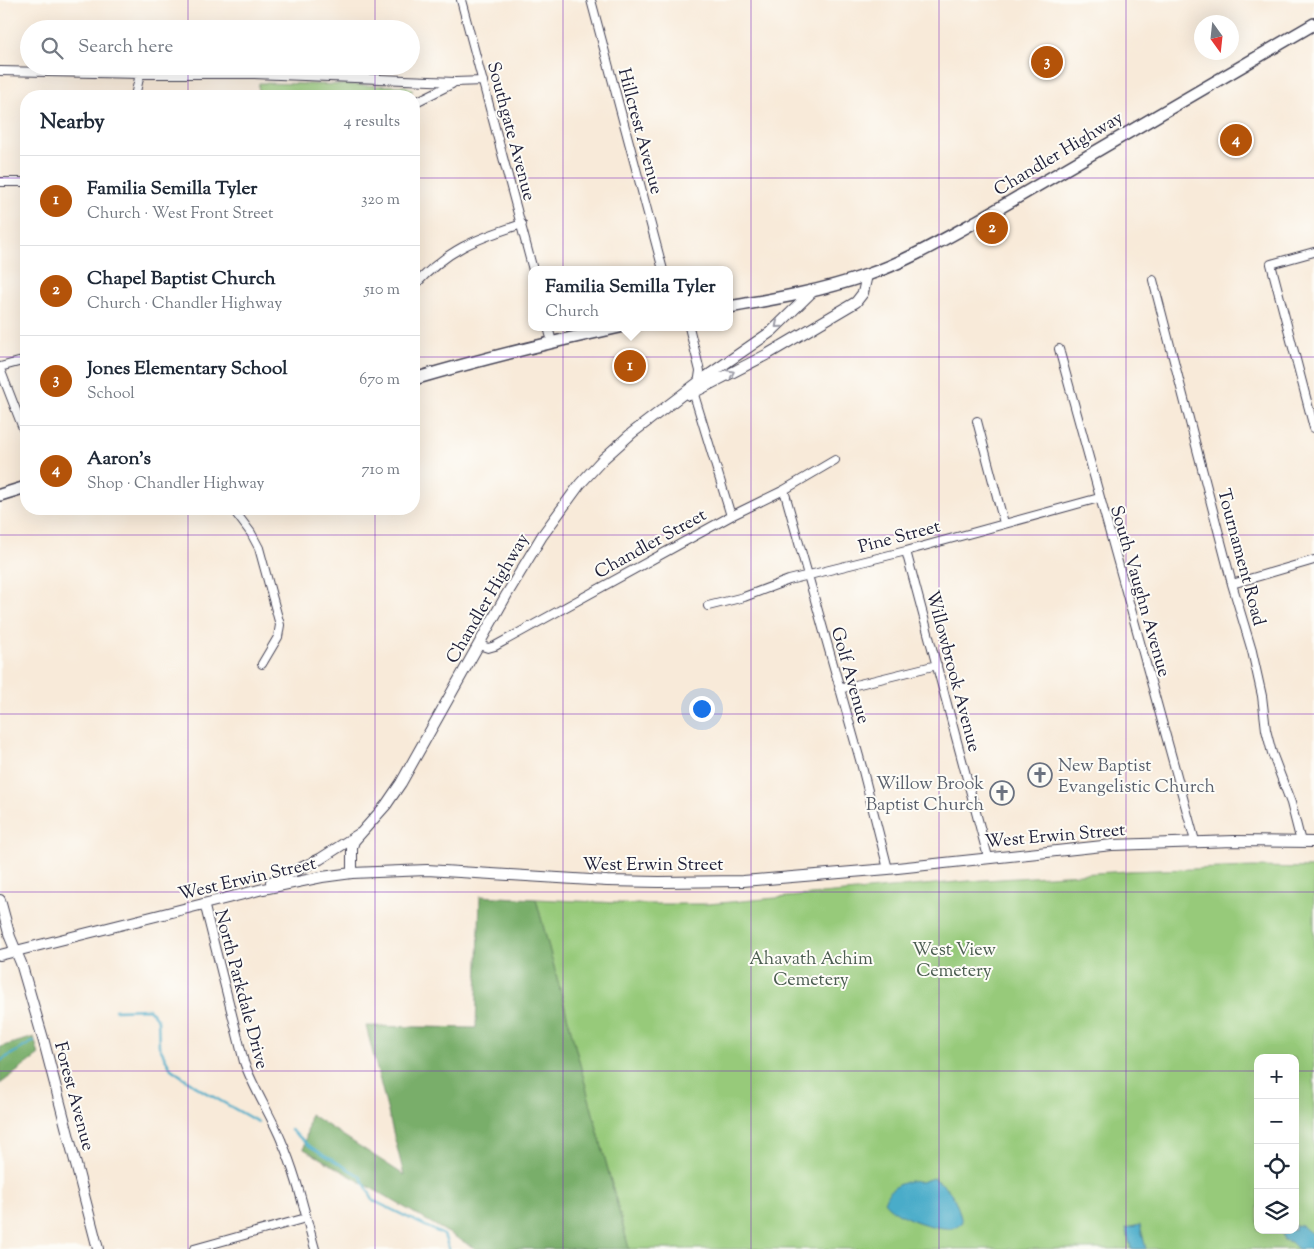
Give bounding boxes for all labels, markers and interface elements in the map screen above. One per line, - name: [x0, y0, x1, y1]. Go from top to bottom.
- north arrow: [1194, 15, 1239, 60]
- search box: [20, 20, 420, 75]
- icon: search: [38, 34, 66, 62]
- text: Search here: [78, 34, 173, 61]
- pin: 3: [1031, 43, 1063, 81]
- street label: Southgate Avenue: [479, 59, 541, 204]
- street label: Hillcrest Avenue: [610, 66, 668, 198]
- street label: Chandler Highway: [989, 106, 1129, 204]
- text: Nearby: [40, 108, 105, 138]
- text: 4 results: [344, 111, 400, 134]
- pin: 4: [1220, 121, 1252, 159]
- text: Familia Semilla Tyler: [87, 176, 257, 203]
- text: 1: [53, 189, 59, 212]
- text: 320 m: [361, 189, 400, 212]
- text: Church · West Front Street: [87, 203, 273, 226]
- pin: 2: [976, 209, 1008, 247]
- text: Chapel Baptist Church: [87, 266, 276, 293]
- popup: [528, 266, 733, 331]
- text: Familia Semilla Tyler: [545, 274, 716, 301]
- text: 2: [52, 279, 60, 302]
- text: 510 m: [364, 279, 400, 302]
- text: Church · Chandler Highway: [87, 293, 282, 316]
- text: Church: [545, 301, 599, 324]
- one-way arrow: [775, 319, 784, 328]
- pin: 1: [614, 347, 646, 385]
- text: Jones Elementary School: [87, 356, 288, 383]
- text: 3: [53, 369, 59, 392]
- text: 670 m: [359, 369, 400, 392]
- one-way arrow: [726, 370, 735, 380]
- text: School: [87, 383, 135, 406]
- text: Aaron's: [87, 446, 151, 473]
- text: 4: [52, 459, 60, 482]
- text: 710 m: [362, 459, 400, 482]
- text: Shop · Chandler Highway: [87, 473, 265, 496]
- street label: Tournament Road: [1209, 486, 1271, 629]
- street label: Chandler Street: [590, 503, 712, 586]
- street label: South Vaughn Avenue: [1102, 503, 1176, 680]
- street label: Pine Street: [856, 514, 944, 561]
- street label: Chandler Highway: [441, 529, 537, 669]
- street label: Willowbrook Avenue: [918, 588, 986, 755]
- street label: Golf Avenue: [823, 624, 875, 727]
- your location: [689, 696, 715, 722]
- place label: New Baptist Evangelistic Church: [1058, 754, 1215, 801]
- church icon: New Baptist Evangelistic Church: [1027, 762, 1053, 788]
- place label: Willow Brook Baptist Church: [866, 772, 984, 819]
- church icon: Willow Brook Baptist Church: [989, 780, 1015, 806]
- street label: West Erwin Street: [984, 818, 1126, 856]
- street label: West Erwin Street: [176, 851, 319, 908]
- street label: West Erwin Street: [583, 853, 723, 879]
- street label: North Parkdale Drive: [206, 907, 274, 1072]
- park label: West View Cemetery: [912, 938, 996, 985]
- park label: Ahavath Achim Cemetery: [749, 947, 873, 994]
- street label: Forest Avenue: [46, 1039, 100, 1154]
- map controls: [1254, 1054, 1299, 1234]
- button: +: [1254, 1054, 1299, 1099]
- button: −: [1254, 1099, 1299, 1144]
- button: locate: [1254, 1144, 1299, 1189]
- button: layers: [1254, 1189, 1299, 1234]

